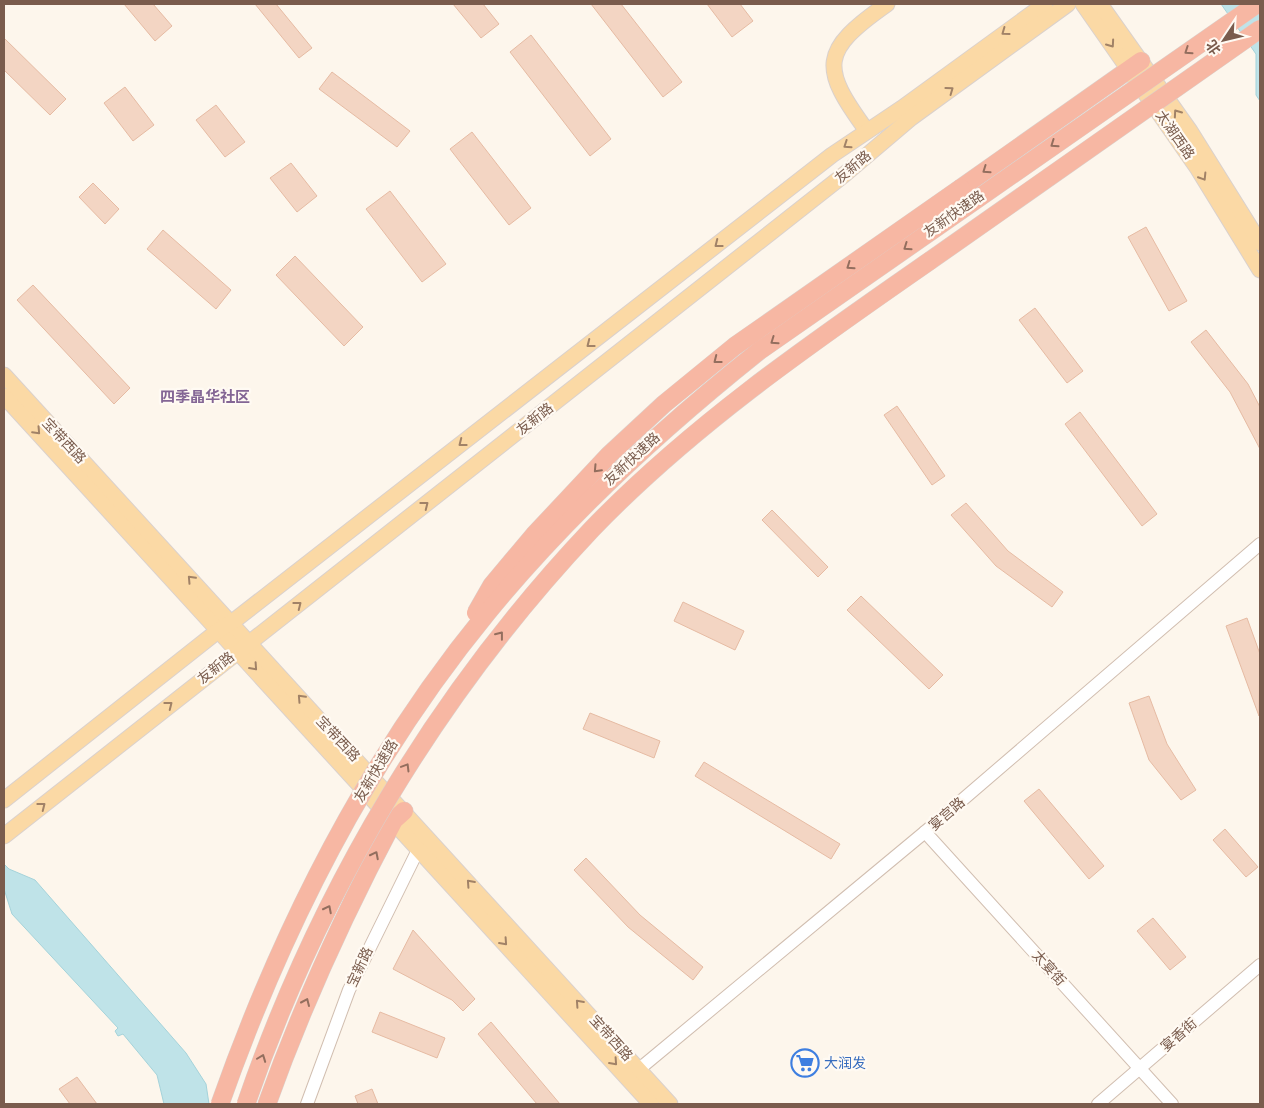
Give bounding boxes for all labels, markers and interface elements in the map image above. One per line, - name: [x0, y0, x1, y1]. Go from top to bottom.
- north arrow: [1199, 15, 1249, 65]
- one-way arrow: [1002, 27, 1011, 35]
- text: 北: [1203, 37, 1225, 58]
- one-way arrow: [1105, 38, 1114, 47]
- one-way arrow: [1184, 45, 1194, 54]
- one-way arrow: [944, 87, 954, 96]
- street label: 太湖西路: [1152, 107, 1198, 163]
- one-way arrow: [1174, 110, 1183, 119]
- one-way arrow: [1051, 138, 1060, 147]
- one-way arrow: [843, 139, 853, 148]
- street label: 友新路: [831, 147, 875, 187]
- one-way arrow: [982, 164, 992, 173]
- one-way arrow: [1197, 172, 1207, 181]
- street label: 友新快速路: [920, 187, 988, 241]
- one-way arrow: [715, 238, 724, 246]
- one-way arrow: [903, 241, 913, 250]
- one-way arrow: [846, 260, 856, 269]
- one-way arrow: [770, 335, 780, 344]
- one-way arrow: [587, 338, 596, 346]
- one-way arrow: [714, 354, 723, 362]
- district label: 四季晶华社区: [160, 388, 250, 407]
- street label: 友新路: [513, 399, 557, 439]
- street label: 宝带西路: [39, 415, 89, 467]
- one-way arrow: [31, 426, 40, 435]
- street label: 友新快速路: [601, 429, 663, 489]
- one-way arrow: [459, 438, 468, 446]
- one-way arrow: [594, 463, 603, 472]
- one-way arrow: [420, 502, 429, 511]
- one-way arrow: [188, 575, 197, 584]
- one-way arrow: [292, 603, 301, 611]
- one-way arrow: [495, 632, 503, 641]
- street label: 友新路: [194, 648, 238, 688]
- one-way arrow: [248, 661, 257, 670]
- one-way arrow: [298, 695, 307, 704]
- one-way arrow: [163, 702, 172, 710]
- street label: 宝带西路: [313, 713, 363, 765]
- street label: 友新快速路: [351, 737, 401, 805]
- one-way arrow: [400, 764, 410, 773]
- street label: 宴宫路: [926, 794, 968, 834]
- one-way arrow: [36, 803, 45, 811]
- one-way arrow: [369, 851, 379, 860]
- one-way arrow: [466, 880, 475, 889]
- one-way arrow: [322, 906, 332, 915]
- one-way arrow: [499, 937, 508, 946]
- street label: 宝新路: [343, 944, 377, 990]
- street label: 太宴街: [1029, 947, 1069, 989]
- one-way arrow: [299, 998, 310, 1007]
- one-way arrow: [576, 1000, 585, 1009]
- street label: 宝带西路: [586, 1012, 636, 1064]
- street label: 宴香街: [1158, 1015, 1200, 1055]
- supermarket icon: 大润发: [790, 1048, 820, 1078]
- one-way arrow: [256, 1054, 267, 1063]
- place label: 大润发: [824, 1055, 866, 1072]
- one-way arrow: [608, 1057, 617, 1066]

